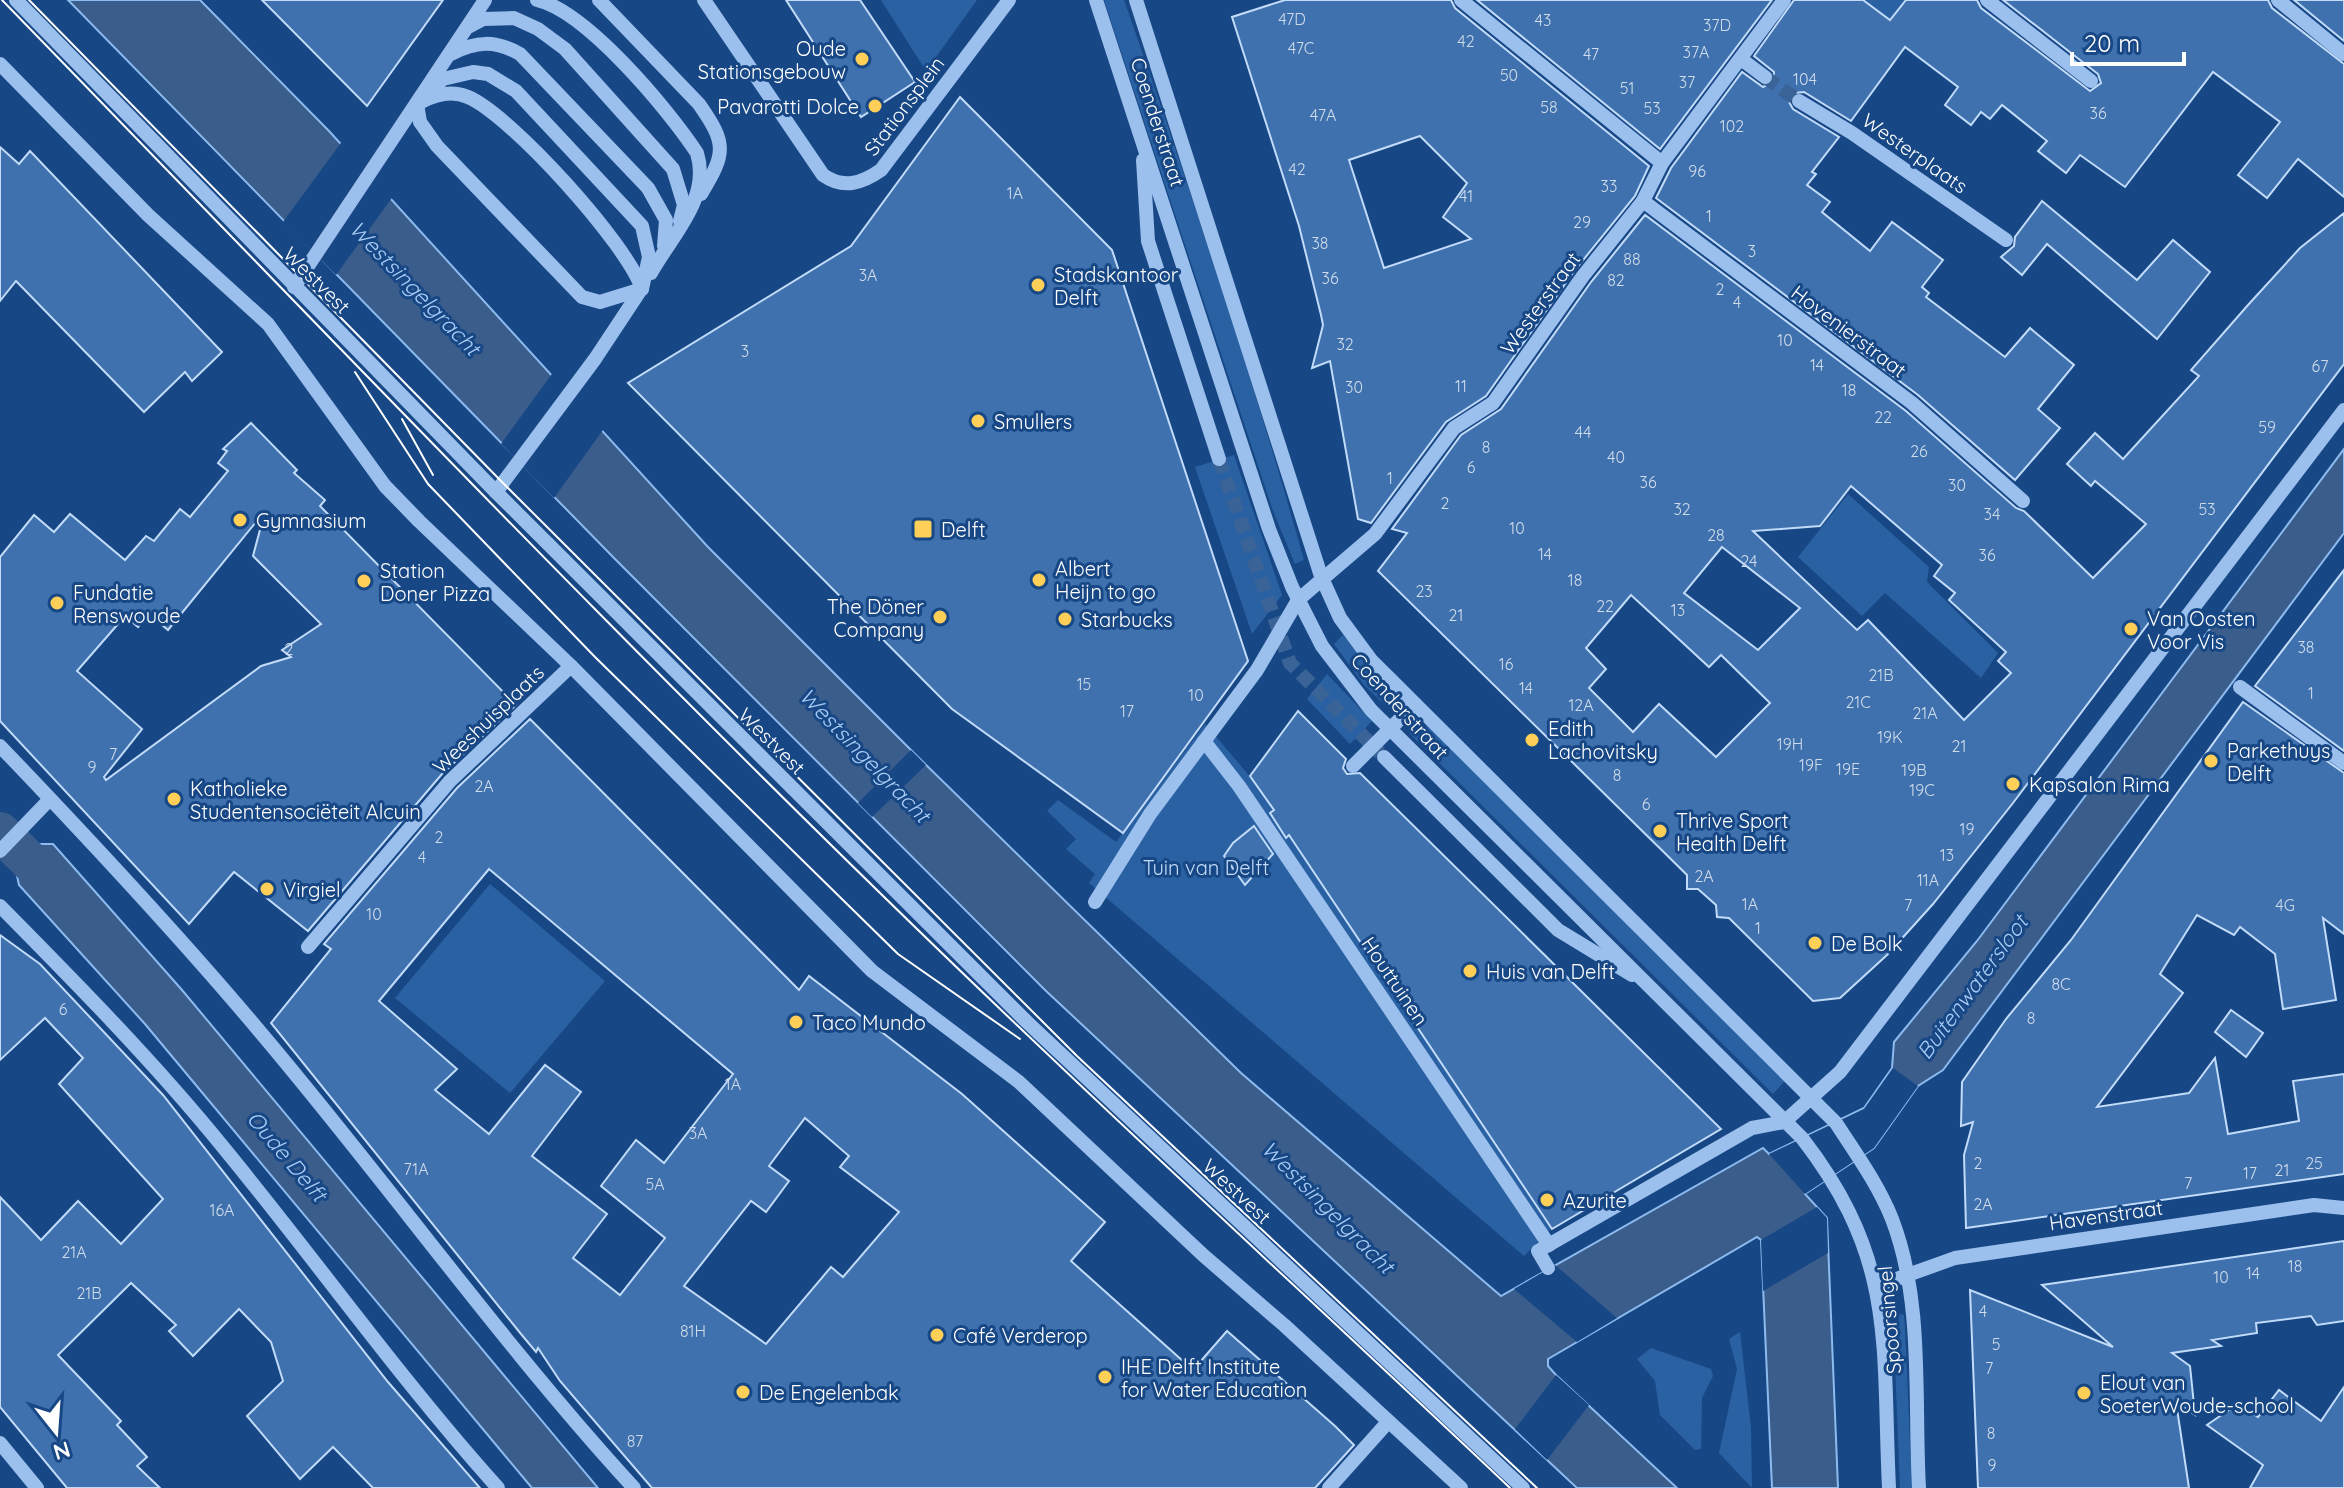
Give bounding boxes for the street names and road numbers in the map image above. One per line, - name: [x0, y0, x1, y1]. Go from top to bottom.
- street label: Stationsplein: [859, 51, 949, 161]
- street label: Coenderstraat: [1125, 54, 1191, 190]
- street label: Westerplaats: [1857, 107, 1973, 199]
- street label: Westvest: [278, 241, 356, 319]
- street label: Westerstraat: [1495, 247, 1586, 359]
- street label: Hovenierstraat: [1786, 280, 1912, 383]
- street label: Coenderstraat: [1346, 648, 1454, 764]
- street label: Weeshuisplaats: [427, 660, 549, 778]
- street label: Westvest: [733, 702, 811, 780]
- street label: Houttuinen: [1356, 932, 1434, 1030]
- street label: Westvest: [1198, 1153, 1277, 1229]
- street label: Havenstraat: [2048, 1195, 2165, 1235]
- street label: Spoorsingel: [1872, 1265, 1906, 1375]

